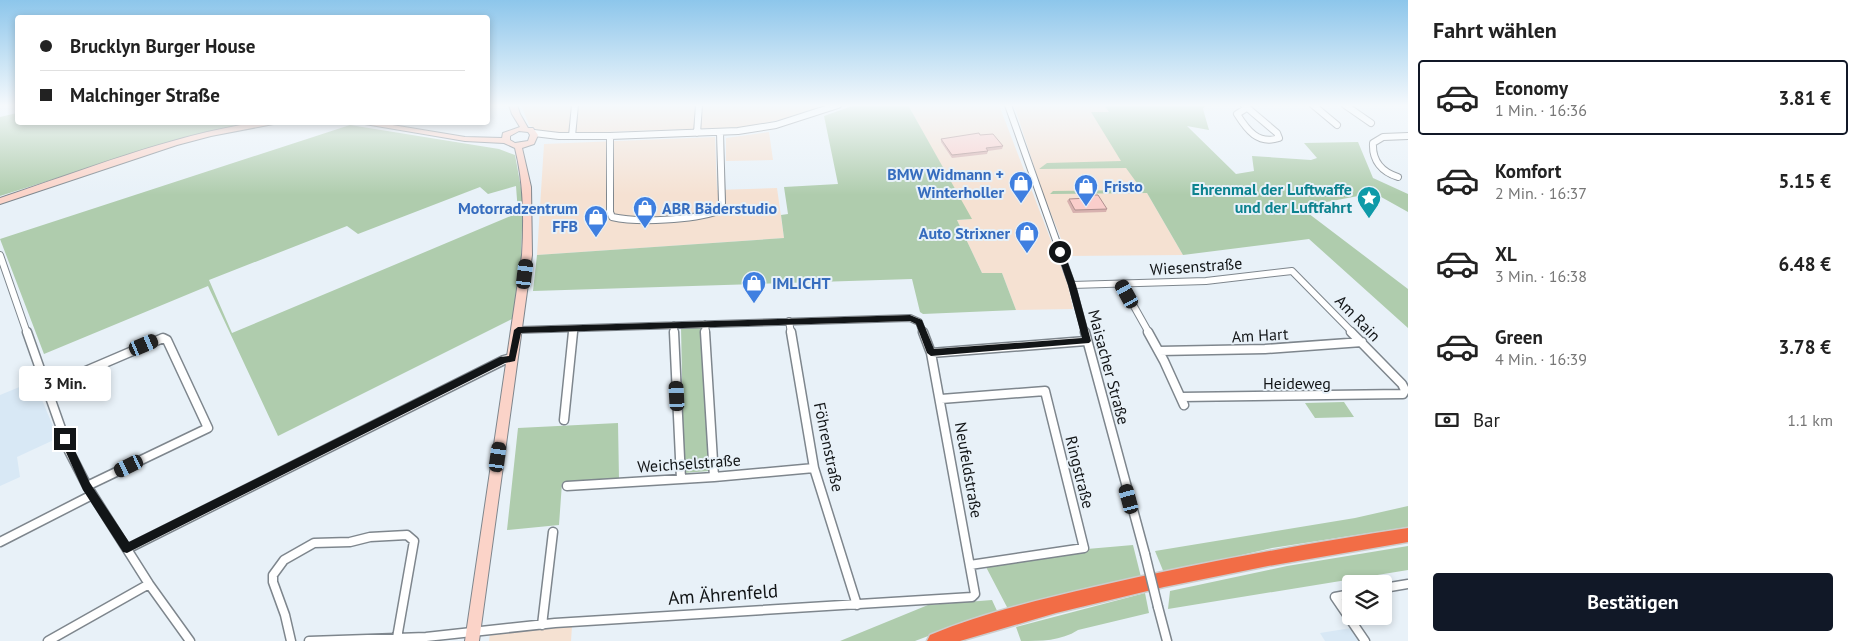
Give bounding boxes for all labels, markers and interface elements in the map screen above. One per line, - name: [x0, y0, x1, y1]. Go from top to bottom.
- text: Fahrt wählen: [1433, 16, 1557, 44]
- text: Brucklyn Burger House: [70, 34, 255, 58]
- icon: car: [1435, 75, 1480, 120]
- text: Economy: [1495, 76, 1568, 100]
- text: Malchinger Straße: [70, 83, 220, 107]
- text: 3.81 €: [1778, 86, 1831, 110]
- text: 1 Min. · 16:36: [1495, 100, 1587, 120]
- icon: car: [1435, 158, 1480, 203]
- text: Komfort: [1495, 159, 1561, 183]
- place label: BMW Widmann + Winterholler: [887, 164, 1004, 202]
- text: 5.15 €: [1778, 169, 1831, 193]
- shop icon: BMW Widmann + Winterholler: [1008, 170, 1034, 204]
- shop icon: Fristo: [1073, 173, 1099, 207]
- place label: Fristo: [1104, 176, 1143, 196]
- place label: Ehrenmal der Luftwaffe und der Luftfahrt: [1192, 179, 1352, 217]
- text: 2 Min. · 16:37: [1495, 183, 1587, 203]
- place icon: Ehrenmal der Luftwaffe und der Luftfahrt: [1356, 185, 1382, 219]
- shop icon: ABR Bäderstudio: [632, 195, 658, 229]
- place label: Motorradzentrum FFB: [458, 198, 578, 236]
- place label: ABR Bäderstudio: [662, 198, 777, 218]
- shop icon: Motorradzentrum FFB: [583, 204, 609, 238]
- shop icon: Auto Strixner: [1014, 220, 1040, 254]
- place label: Auto Strixner: [919, 223, 1010, 243]
- route start: [1049, 241, 1071, 263]
- icon: car: [1435, 241, 1480, 286]
- text: XL: [1495, 242, 1517, 266]
- text: 6.48 €: [1778, 252, 1831, 276]
- street label: Wiesenstraße: [1149, 253, 1243, 279]
- car: [515, 258, 534, 290]
- text: 3 Min. · 16:38: [1495, 266, 1587, 286]
- shop icon: IMLICHT: [741, 270, 767, 304]
- place label: IMLICHT: [772, 273, 831, 293]
- car: [1113, 277, 1140, 311]
- street label: Am Rain: [1331, 291, 1385, 345]
- street label: Maisacher Straße: [1084, 307, 1134, 427]
- street label: Am Hart: [1231, 324, 1289, 346]
- icon: car: [1435, 324, 1480, 369]
- text: Green: [1495, 325, 1543, 349]
- car: [127, 332, 160, 358]
- text: 3.78 €: [1778, 335, 1831, 359]
- text: 4 Min. · 16:39: [1495, 349, 1587, 369]
- callout: 3 Min.: [19, 366, 111, 402]
- text: 3 Min.: [44, 373, 86, 393]
- street label: Heideweg: [1263, 373, 1331, 393]
- car: [668, 381, 685, 411]
- street label: Föhrenstraße: [810, 400, 848, 494]
- icon: cash: [1433, 406, 1461, 434]
- text: Bar: [1473, 408, 1500, 432]
- text: 1.1 km: [1787, 410, 1833, 430]
- street label: Neufeldstraße: [951, 421, 987, 519]
- route end: [54, 428, 76, 450]
- street label: Ringstraße: [1061, 434, 1099, 510]
- car: [488, 441, 507, 473]
- street label: Weichselstraße: [637, 449, 741, 477]
- car: [112, 453, 145, 479]
- car: [1117, 483, 1140, 515]
- button: Bestätigen: [1433, 573, 1833, 631]
- map controls: [1342, 575, 1392, 625]
- button: layers: [1342, 575, 1392, 625]
- street label: Am Ährenfeld: [667, 578, 779, 610]

